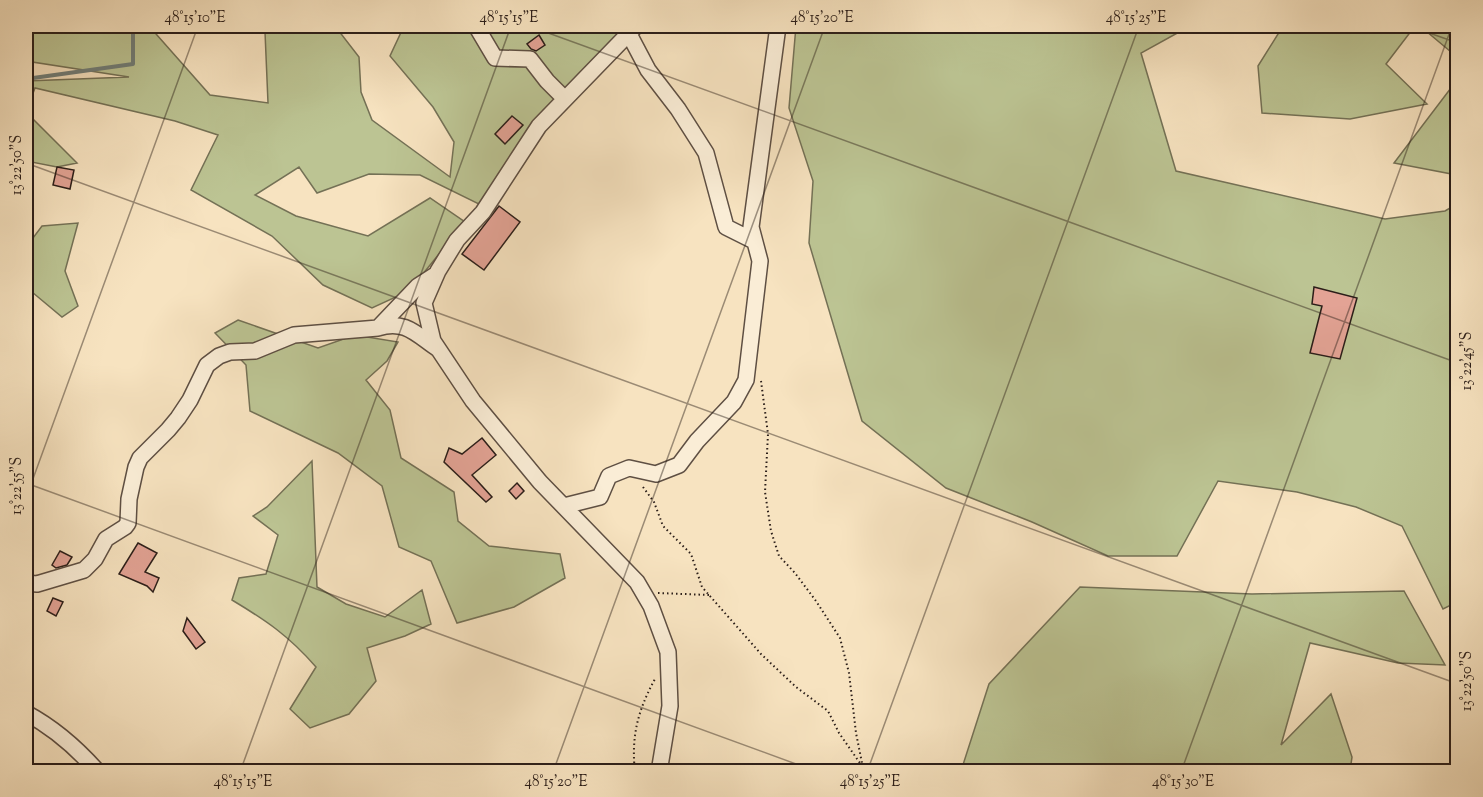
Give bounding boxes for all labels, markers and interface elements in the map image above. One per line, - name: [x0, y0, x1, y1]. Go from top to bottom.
- text: 48°15'10"E: [164, 8, 226, 29]
- text: 48°15'15"E: [480, 8, 538, 29]
- text: 48°15'20"E: [790, 8, 854, 29]
- text: 48°15'25"E: [1106, 8, 1166, 29]
- text: 13°22'50"S: [7, 135, 28, 195]
- text: 13°22'45"S: [1457, 331, 1478, 391]
- text: 13°22'55"S: [7, 457, 28, 515]
- text: 13°22'50"S: [1457, 651, 1478, 711]
- text: 48°15'15"E: [214, 772, 272, 793]
- text: 48°15'20"E: [524, 772, 588, 793]
- text: 48°15'25"E: [840, 772, 900, 793]
- text: 48°15'30"E: [1152, 772, 1214, 793]

